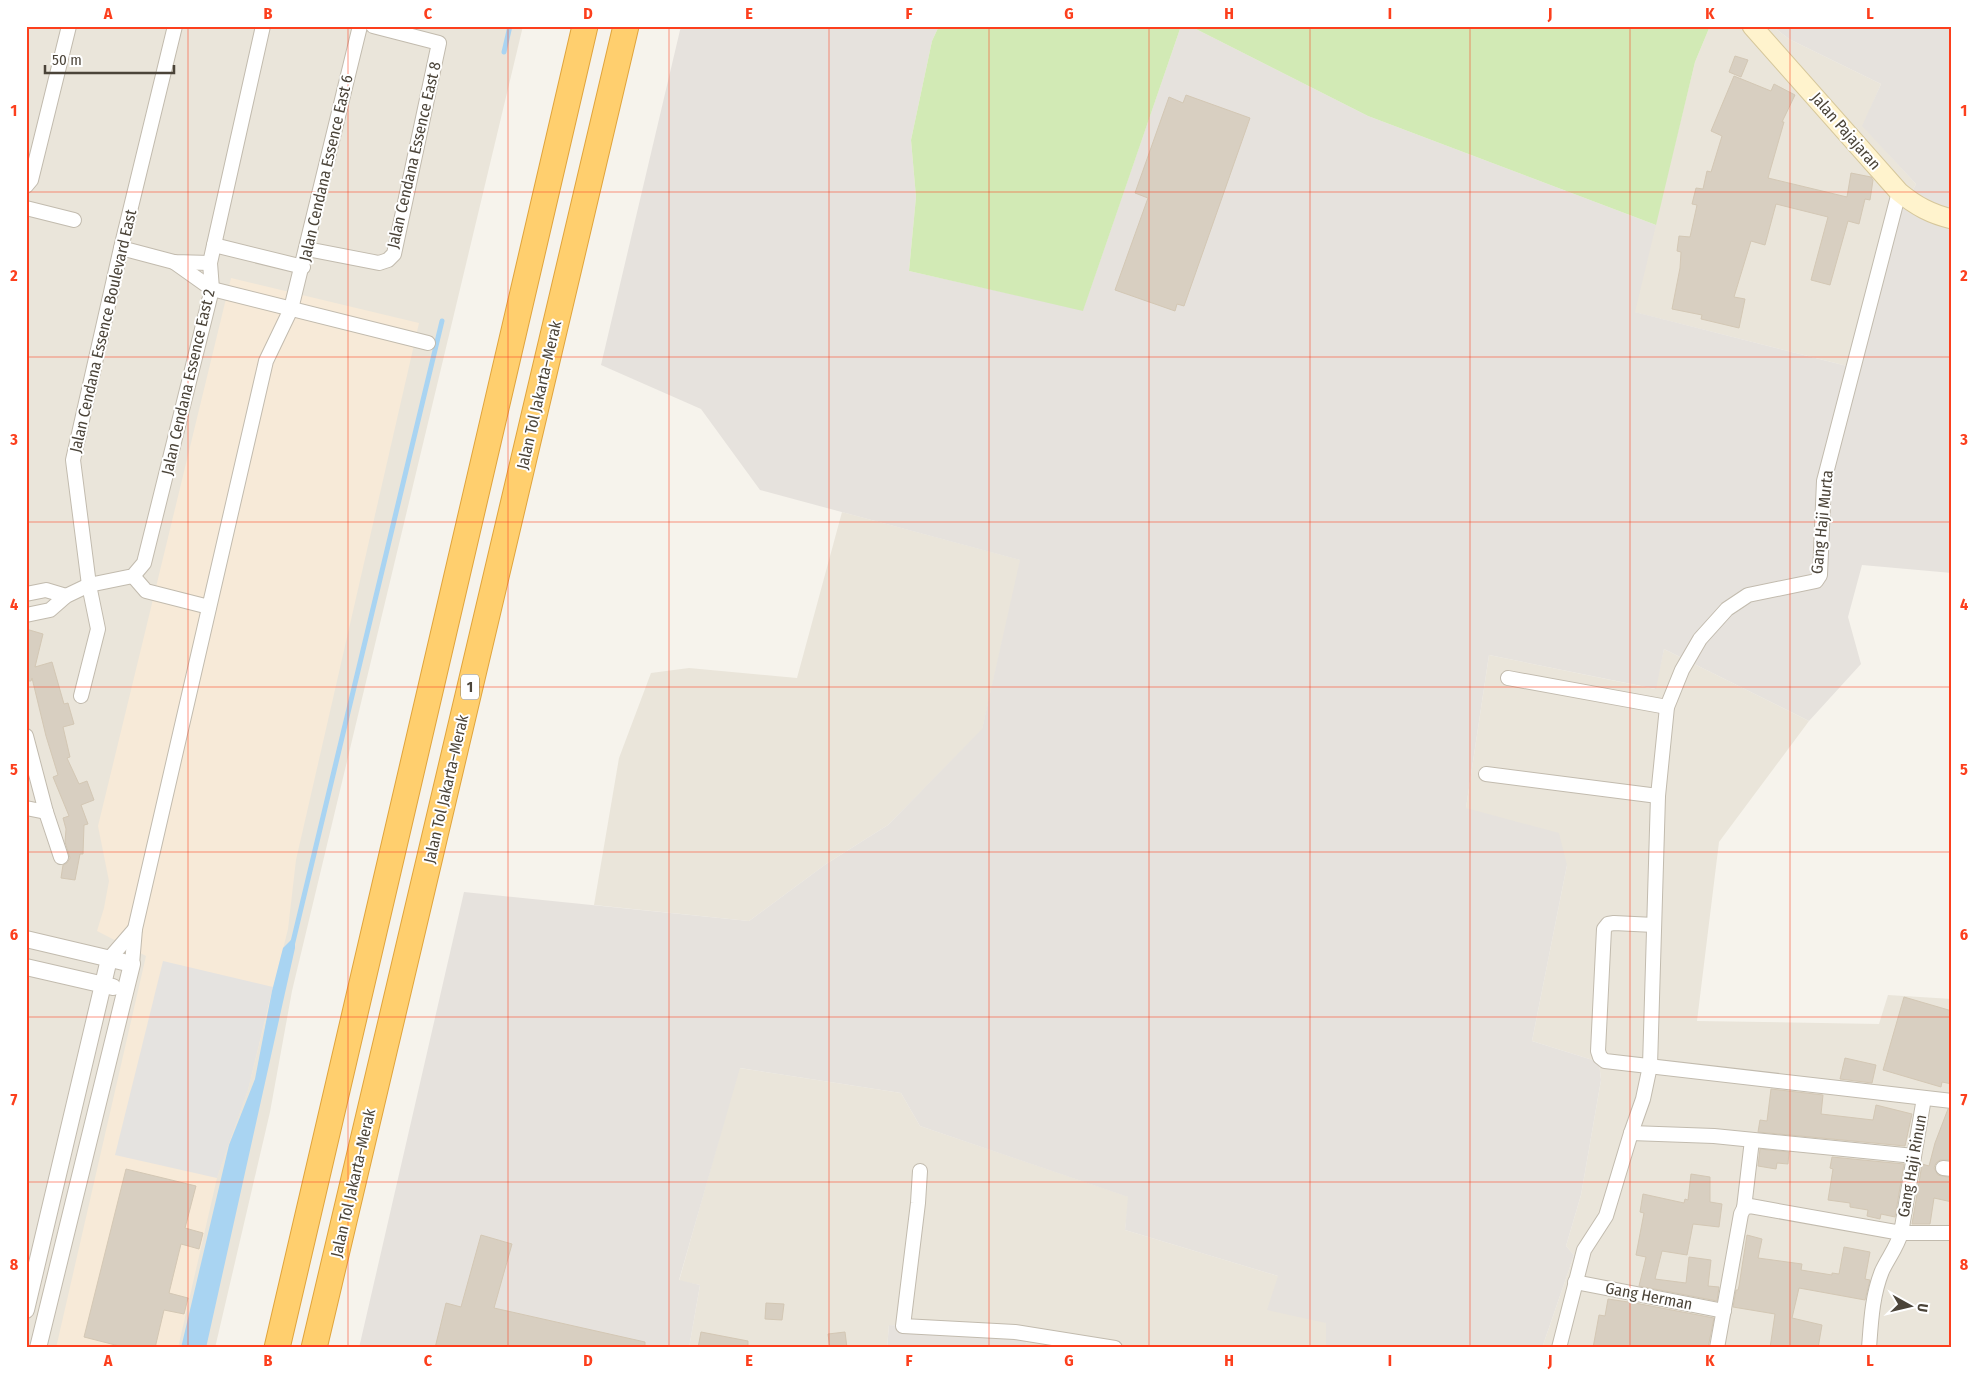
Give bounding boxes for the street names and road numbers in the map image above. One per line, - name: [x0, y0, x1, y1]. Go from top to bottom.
- street label: Jalan Cendana Essence East 8: [383, 60, 445, 250]
- street label: Jalan Cendana Essence East 6: [295, 73, 357, 263]
- street label: Jalan Pajajaran: [1807, 88, 1885, 174]
- street label: Jalan Cendana Essence Boulevard East: [66, 207, 140, 455]
- street label: Jalan Cendana Essence East 2: [157, 287, 219, 477]
- street label: Jalan Tol Jakarta–Merak: [513, 318, 565, 471]
- street label: Gang Haji Murta: [1807, 469, 1837, 575]
- road number: 1: [461, 674, 479, 700]
- street label: Jalan Tol Jakarta–Merak: [420, 712, 472, 865]
- street label: Jalan Tol Jakarta–Merak: [327, 1106, 379, 1259]
- street label: Gang Haji Rinun: [1894, 1113, 1930, 1219]
- street label: Gang Herman: [1604, 1278, 1694, 1314]

